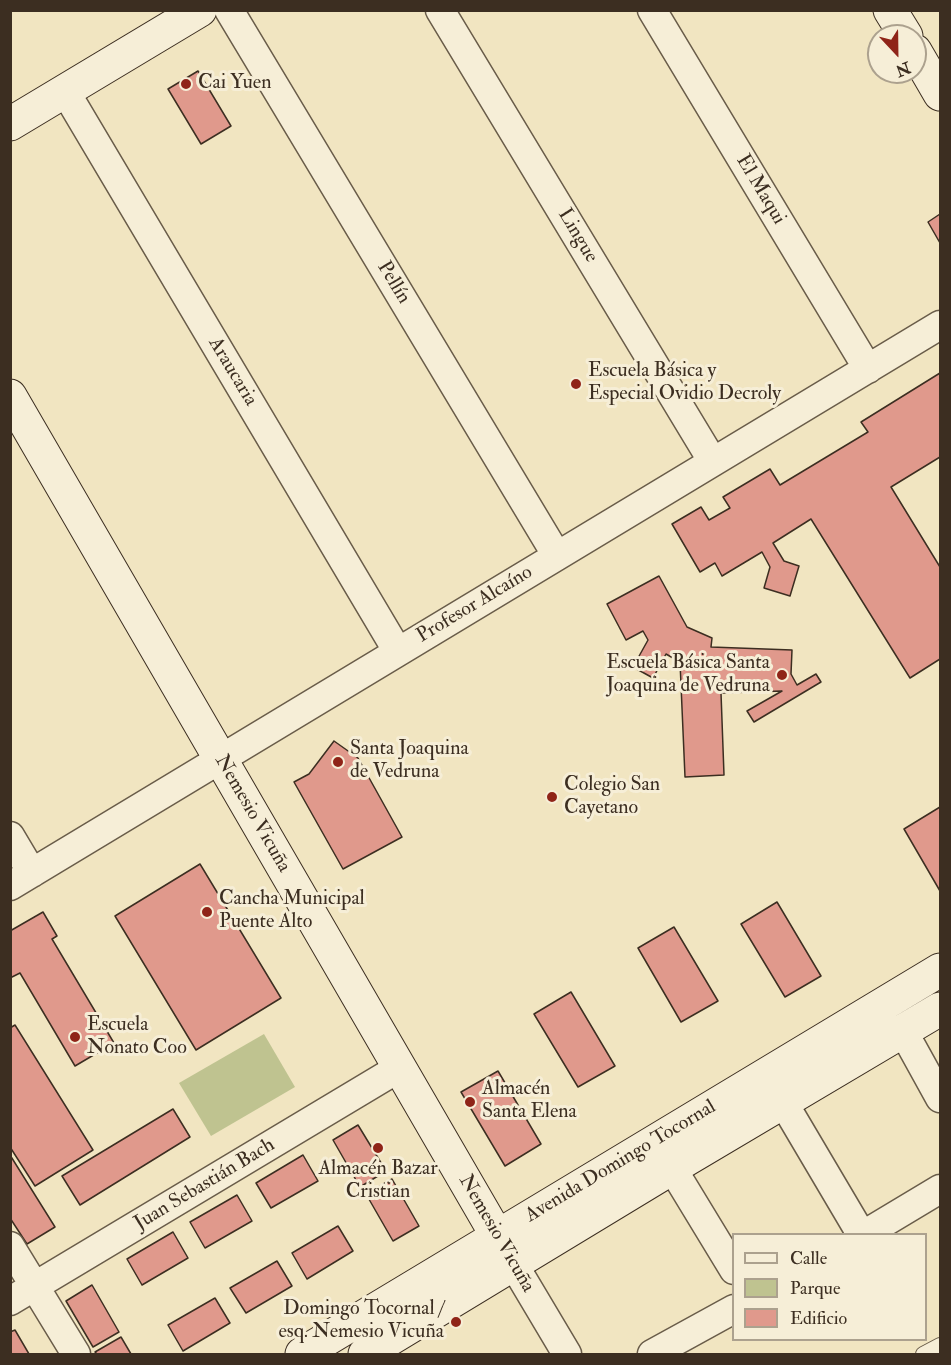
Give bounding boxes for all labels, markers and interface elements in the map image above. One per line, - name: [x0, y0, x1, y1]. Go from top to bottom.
- north arrow: [867, 24, 927, 84]
- text: N: [893, 57, 913, 81]
- place label: Cai Yuen: [198, 72, 271, 96]
- marker: Cai Yuen: [179, 77, 193, 91]
- street label: El Maqui: [730, 151, 790, 229]
- street label: Lingue: [552, 205, 602, 267]
- street label: Pellín: [371, 257, 415, 309]
- street label: Araucaria: [202, 333, 262, 411]
- place label: Escuela Básica y Especial Ovidio Decroly: [588, 360, 781, 407]
- marker: Escuela Básica y Especial Ovidio Decroly: [569, 377, 583, 391]
- street label: Profesor Alcaíno: [413, 561, 537, 649]
- place label: Escuela Básica Santa Joaquina de Vedruna: [606, 652, 770, 699]
- marker: Escuela Básica Santa Joaquina de Vedruna: [775, 668, 789, 682]
- place label: Santa Joaquina de Vedruna: [350, 738, 469, 785]
- street label: Nemesio Vicuña: [209, 751, 295, 877]
- marker: Santa Joaquina de Vedruna: [331, 755, 345, 769]
- place label: Colegio San Cayetano: [564, 774, 660, 821]
- marker: Colegio San Cayetano: [545, 790, 559, 804]
- place label: Cancha Municipal Puente Alto: [219, 888, 365, 935]
- marker: Cancha Municipal Puente Alto: [200, 905, 214, 919]
- place label: Escuela Nonato Coo: [87, 1014, 187, 1061]
- marker: Escuela Nonato Coo: [68, 1030, 82, 1044]
- place label: Almacén Santa Elena: [482, 1078, 577, 1125]
- marker: Almacén Santa Elena: [463, 1095, 477, 1109]
- street label: Avenida Domingo Tocornal: [521, 1096, 721, 1228]
- street label: Juan Sebastián Bach: [130, 1134, 280, 1236]
- marker: Almacén Bazar Cristian: [371, 1141, 385, 1155]
- place label: Almacén Bazar Cristian: [318, 1158, 438, 1205]
- street label: Nemesio Vicuña: [453, 1171, 539, 1297]
- legend: [732, 1233, 927, 1341]
- text: Calle: [790, 1247, 827, 1270]
- text: Parque: [790, 1277, 840, 1300]
- place label: Domingo Tocornal / esq. Nemesio Vicuña: [278, 1298, 444, 1345]
- text: Edificio: [790, 1307, 847, 1330]
- marker: Domingo Tocornal / esq. Nemesio Vicuña: [449, 1315, 463, 1329]

